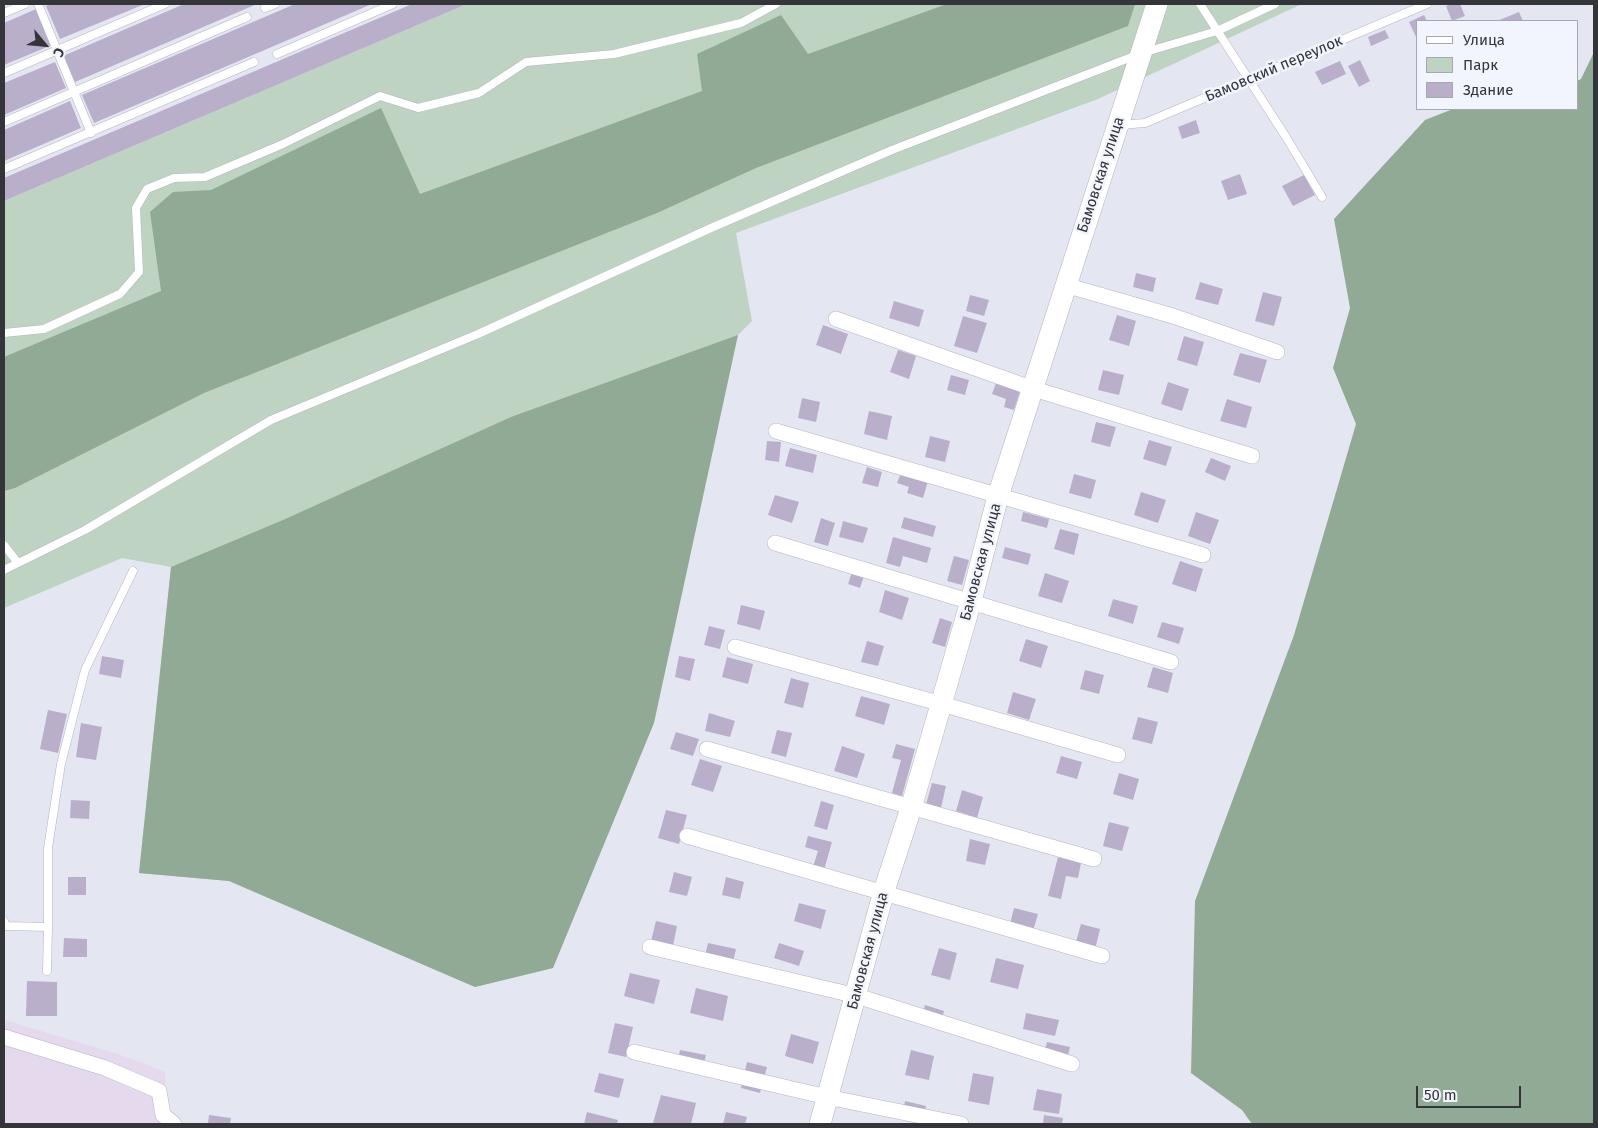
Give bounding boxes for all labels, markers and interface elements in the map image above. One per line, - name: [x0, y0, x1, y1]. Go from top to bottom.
- north arrow: [20, 20, 70, 70]
- legend: [1416, 20, 1578, 110]
- text: Улица: [1463, 31, 1505, 49]
- street label: Бамовский переулок: [1203, 32, 1345, 106]
- text: С: [49, 45, 68, 60]
- text: Парк: [1463, 56, 1498, 74]
- text: Здание: [1463, 81, 1513, 99]
- street label: Бамовская улица: [1074, 115, 1128, 235]
- street label: Бамовская улица: [957, 501, 1005, 623]
- street label: Бамовская улица: [844, 890, 892, 1012]
- scale bar: [1418, 1076, 1523, 1108]
- text: 50 m: [1424, 1086, 1457, 1104]

